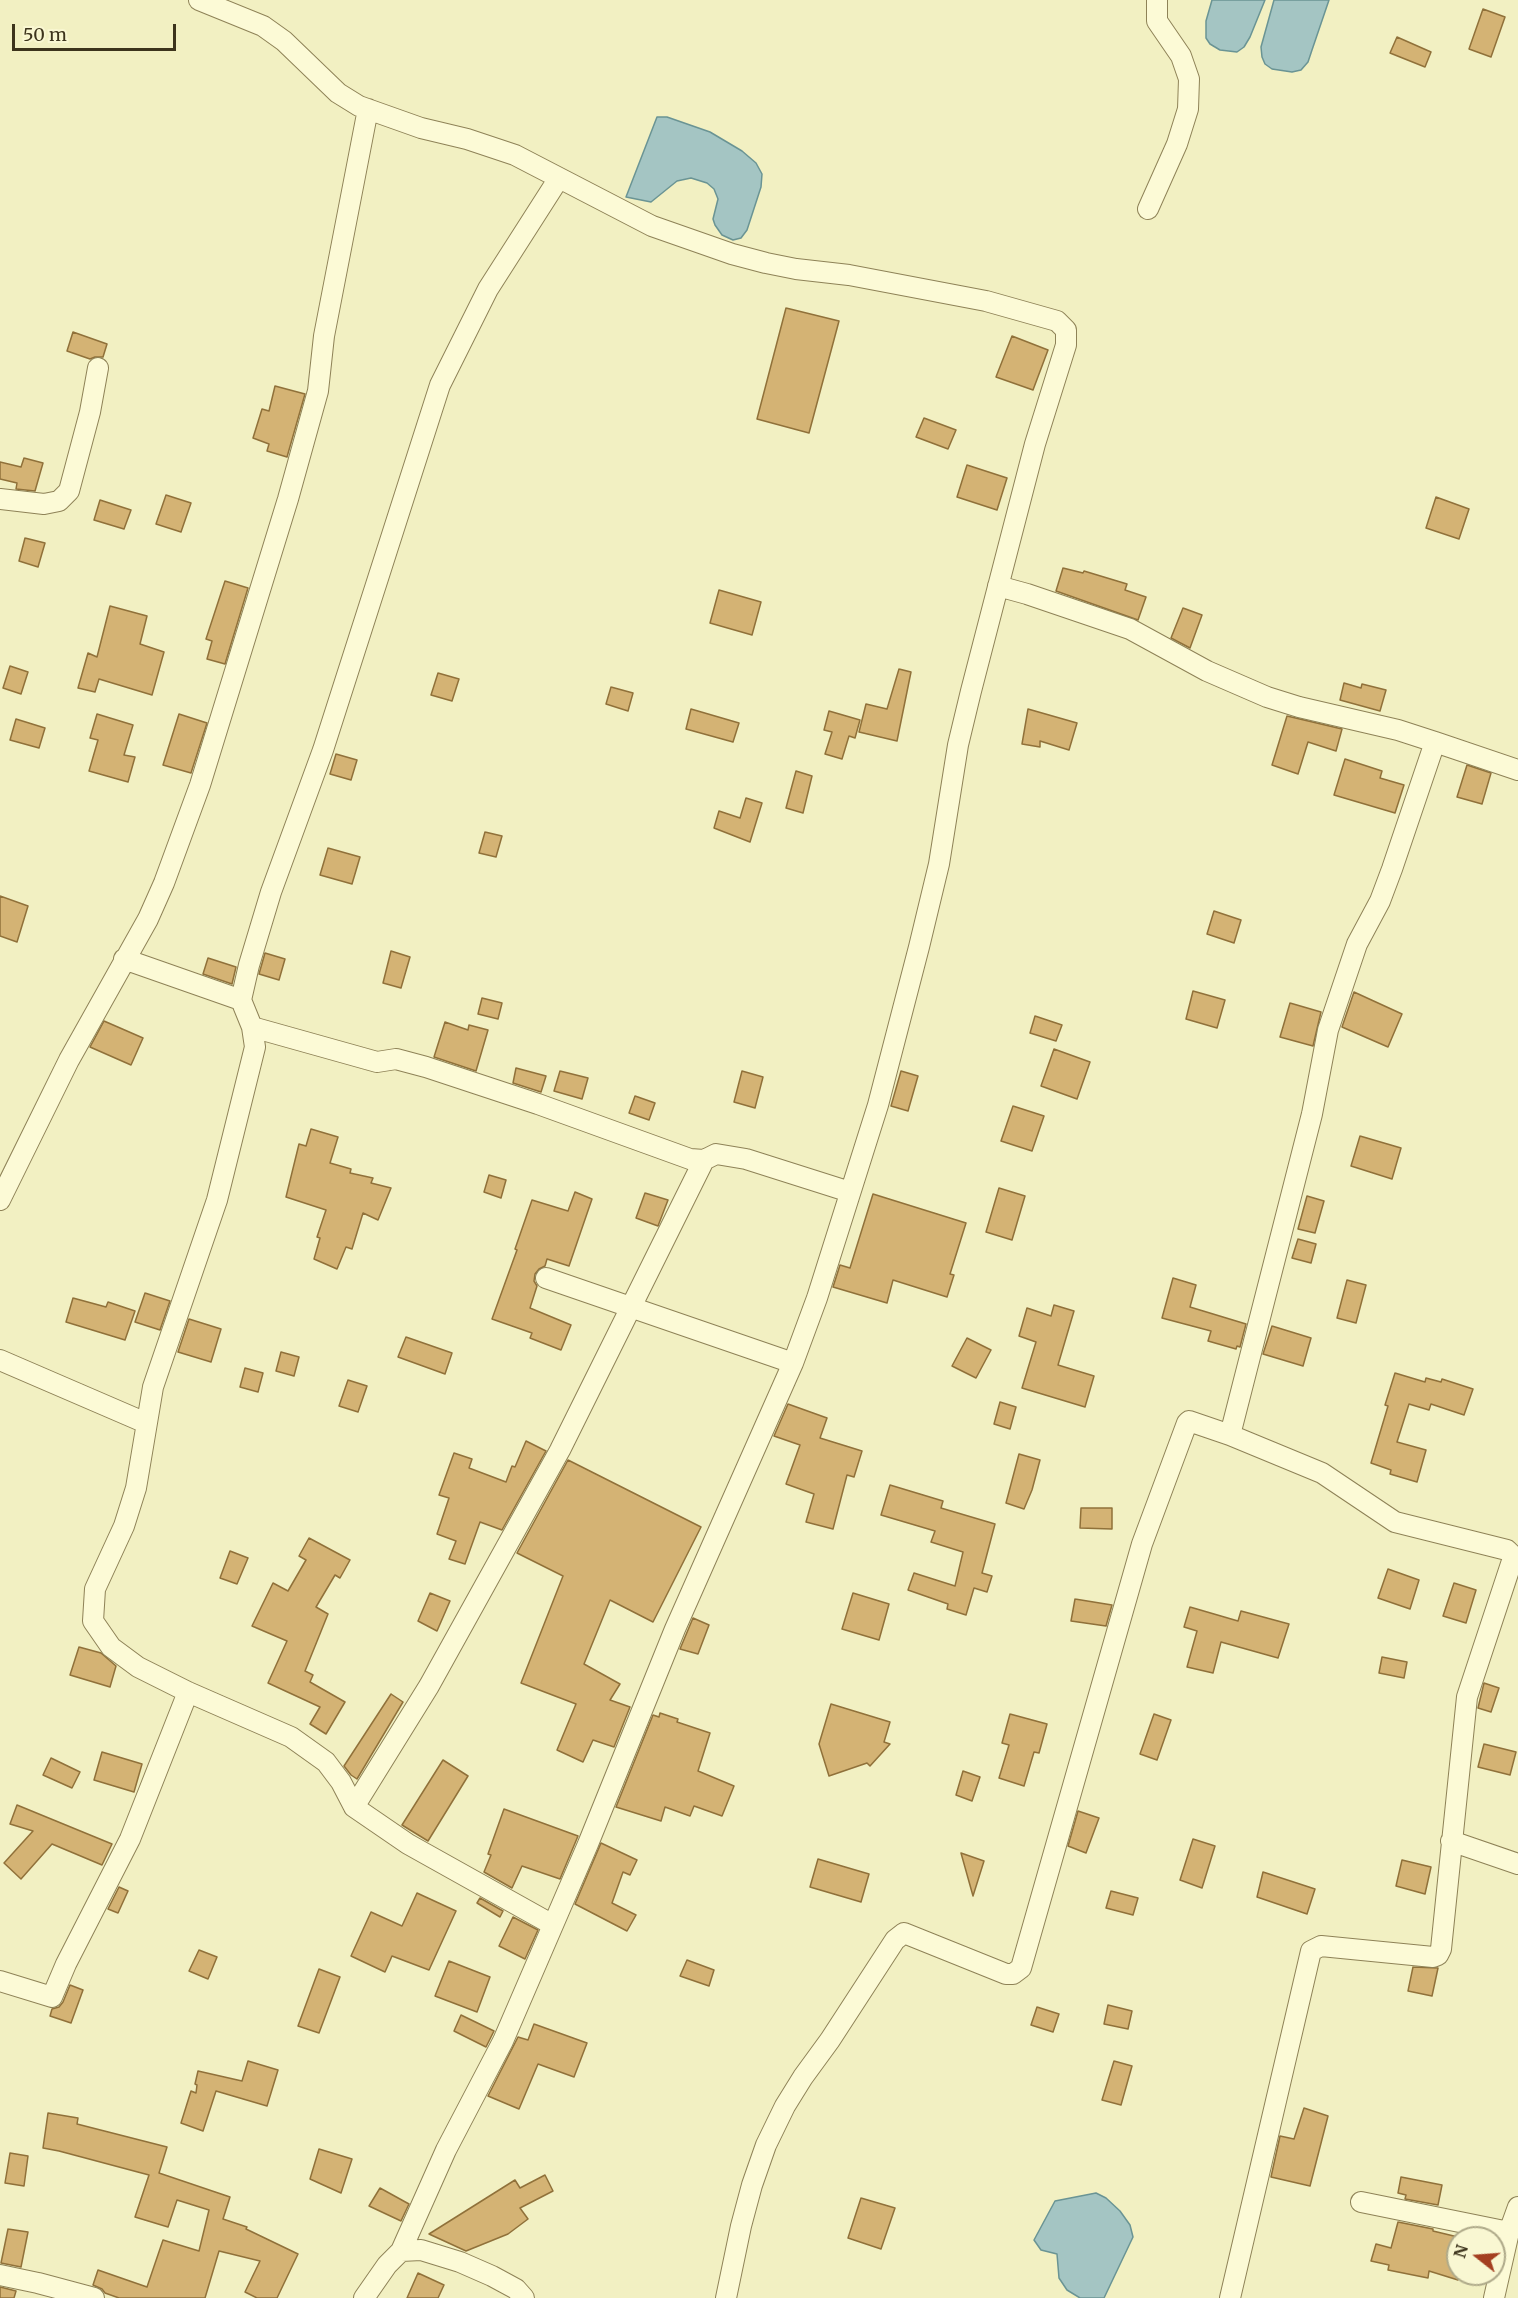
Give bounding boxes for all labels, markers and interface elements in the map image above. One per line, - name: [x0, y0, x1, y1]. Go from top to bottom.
- scale bar: [15, 12, 178, 50]
- text: 50 m: [23, 23, 67, 46]
- north arrow: [1446, 2226, 1506, 2286]
- text: N: [1449, 2242, 1472, 2260]

